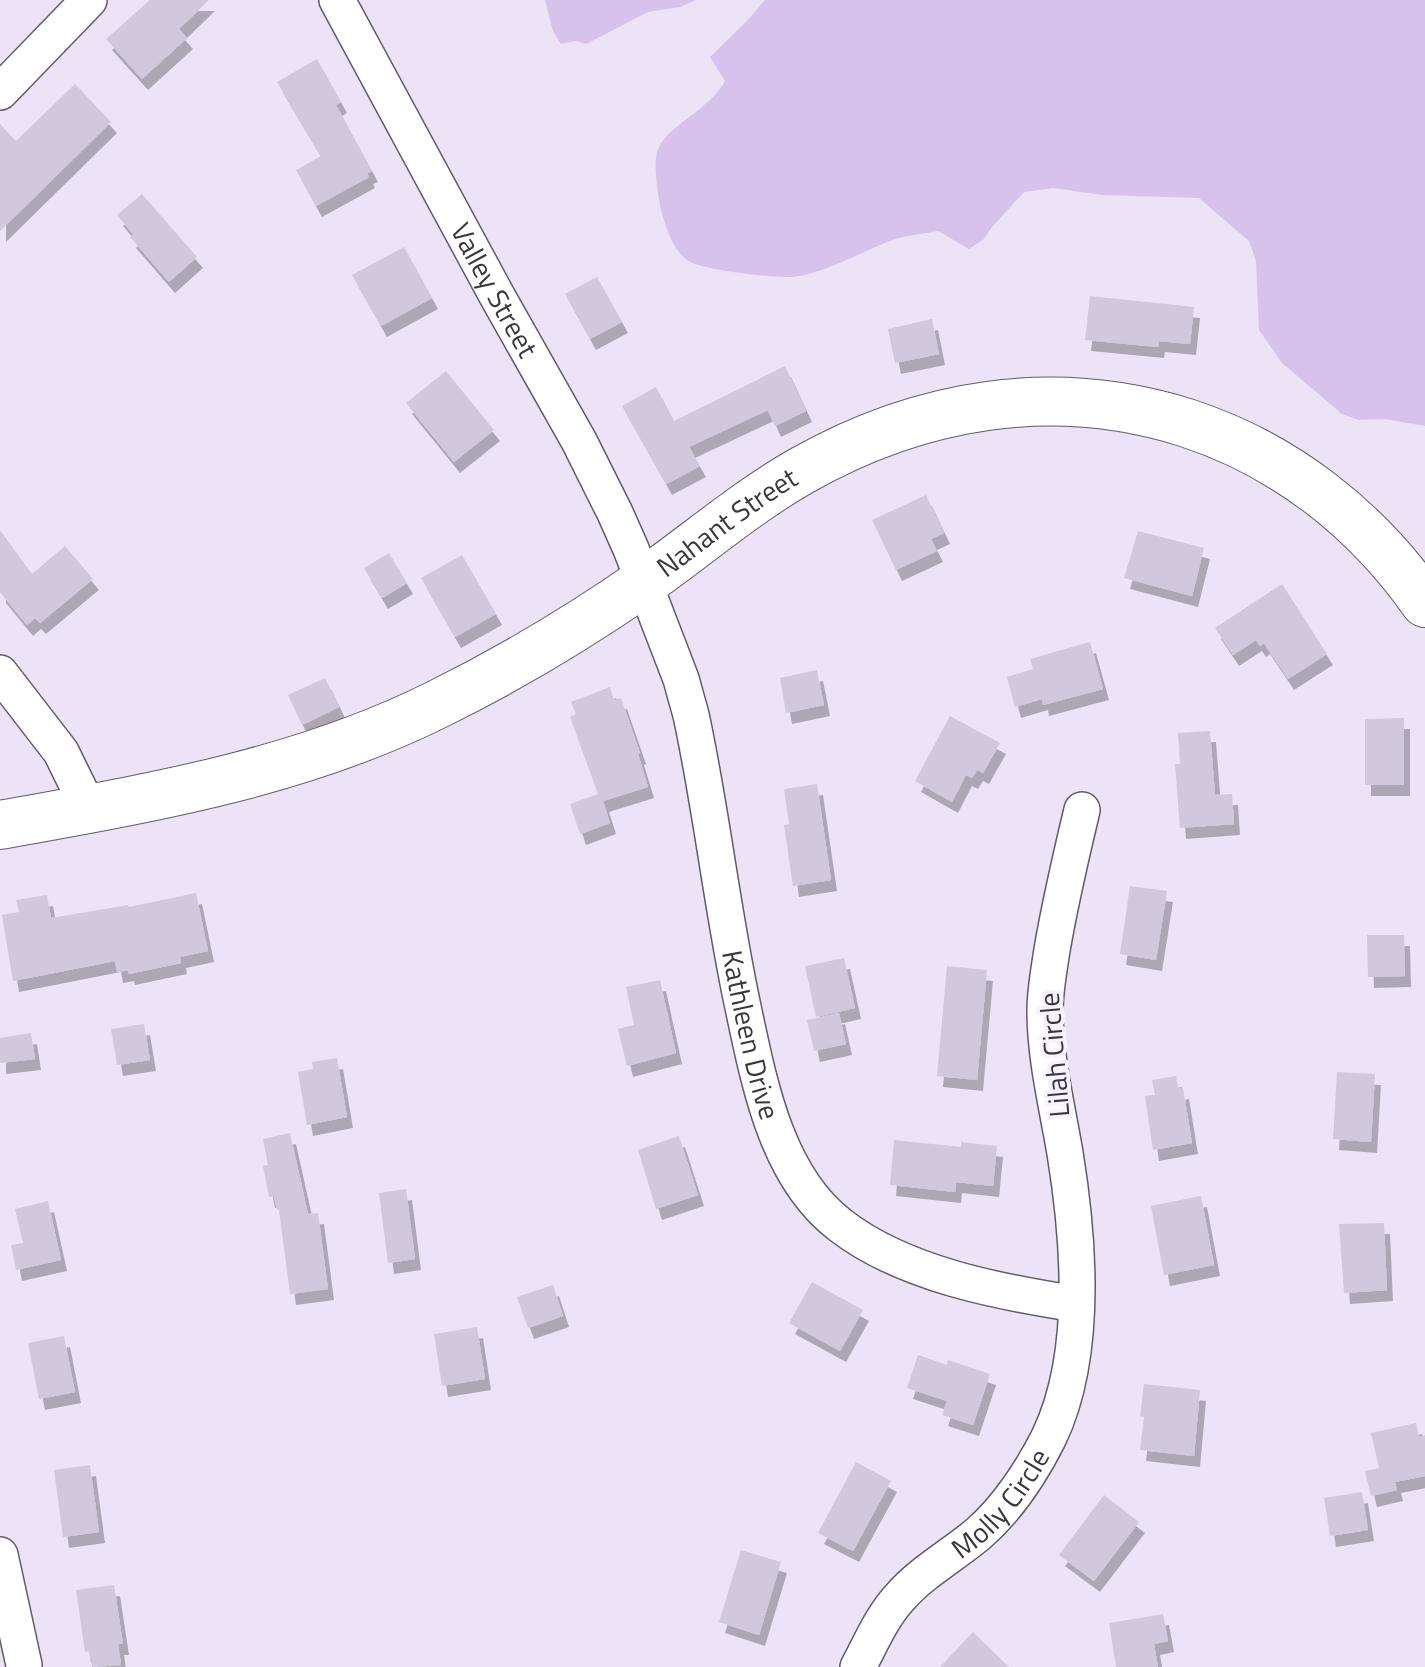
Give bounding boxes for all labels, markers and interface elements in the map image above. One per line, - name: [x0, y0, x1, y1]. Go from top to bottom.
- street label: Valley Street: [440, 215, 550, 365]
- street label: Nahant Street: [647, 456, 806, 587]
- street label: Kathleen Drive: [711, 947, 792, 1125]
- street label: Lilah Circle: [1027, 991, 1080, 1119]
- street label: Molly Circle: [942, 1440, 1060, 1569]

